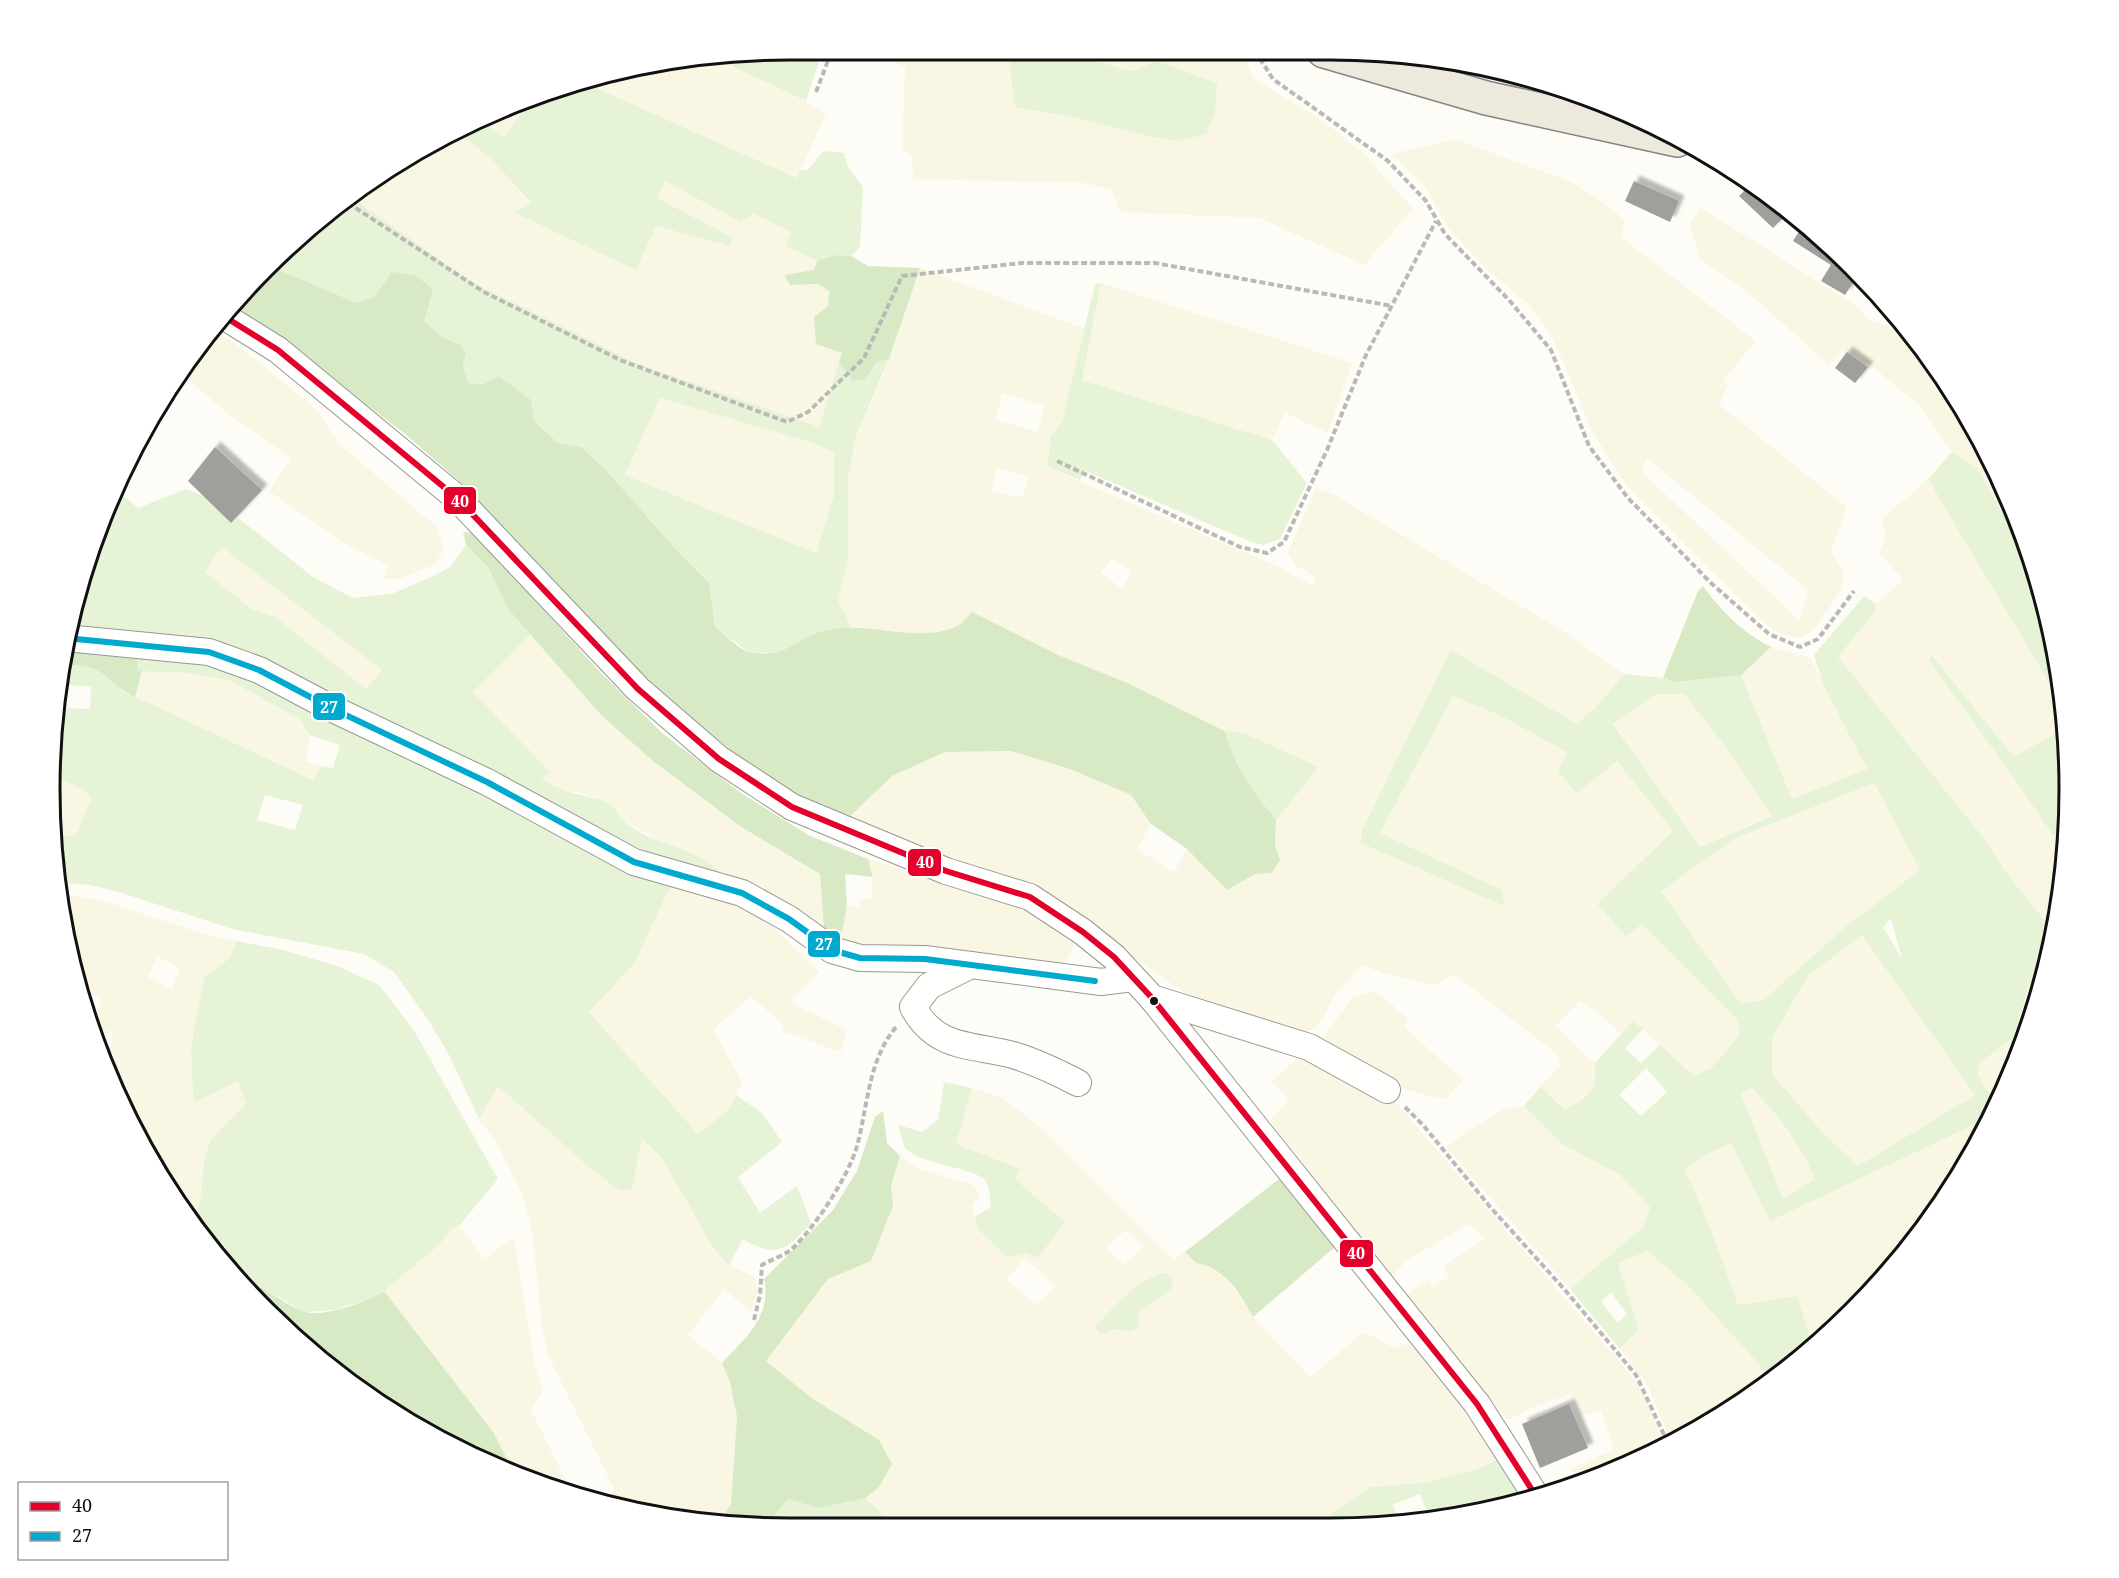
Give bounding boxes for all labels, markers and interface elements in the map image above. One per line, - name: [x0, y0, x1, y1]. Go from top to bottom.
- line badge: 40: [443, 486, 477, 515]
- text: 40: [451, 490, 469, 512]
- line badge: 27: [312, 692, 346, 721]
- text: 27: [320, 696, 338, 718]
- line badge: 40: [907, 848, 942, 877]
- text: 40: [916, 851, 934, 873]
- line badge: 27: [807, 930, 841, 958]
- text: 27: [815, 933, 833, 955]
- unlabelled marker: [1148, 995, 1160, 1007]
- line badge: 40: [1339, 1239, 1374, 1268]
- text: 40: [1347, 1242, 1365, 1264]
- legend: [18, 1482, 228, 1560]
- text: 40: [72, 1493, 92, 1517]
- text: 27: [72, 1523, 92, 1547]

